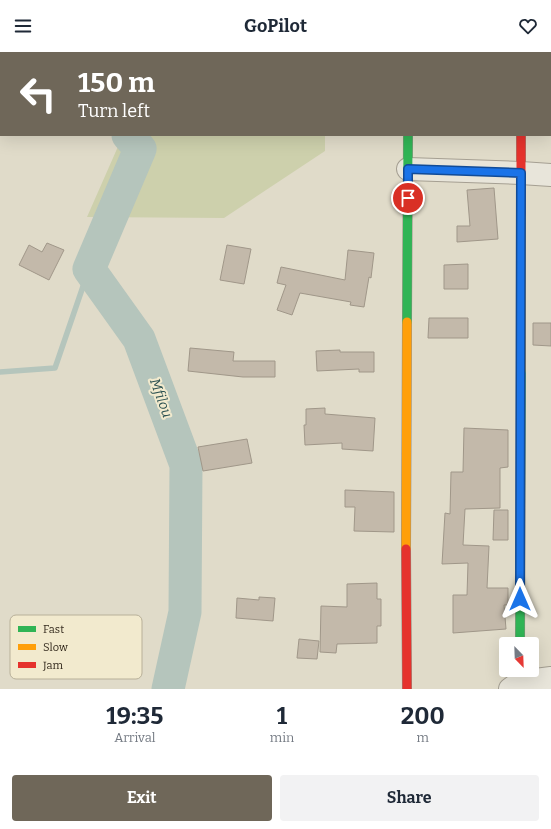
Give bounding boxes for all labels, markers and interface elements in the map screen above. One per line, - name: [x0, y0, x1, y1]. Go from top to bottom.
- icon: menu: [12, 15, 34, 37]
- text: GoPilot: [244, 15, 307, 37]
- icon: heart: [517, 15, 539, 37]
- text: 150 m: [78, 66, 155, 99]
- icon: left: [12, 68, 64, 120]
- text: Turn left: [78, 100, 150, 122]
- pin: [391, 181, 425, 215]
- icon: arrive: [397, 187, 419, 209]
- water label: Mfilou: [146, 376, 176, 420]
- position arrow: [499, 578, 541, 620]
- legend: [10, 615, 142, 679]
- text: Fast: [43, 623, 64, 636]
- north arrow: [499, 637, 539, 677]
- map controls: [499, 637, 539, 677]
- text: Slow: [43, 641, 68, 654]
- text: Jam: [42, 659, 63, 672]
- text: 19:35: [106, 702, 163, 730]
- text: 1: [277, 702, 287, 730]
- text: 200: [401, 702, 445, 730]
- text: Arrival: [114, 730, 155, 745]
- text: min: [270, 730, 294, 745]
- text: m: [416, 730, 429, 745]
- button: Exit: [12, 775, 272, 821]
- button: Share: [280, 775, 539, 821]

